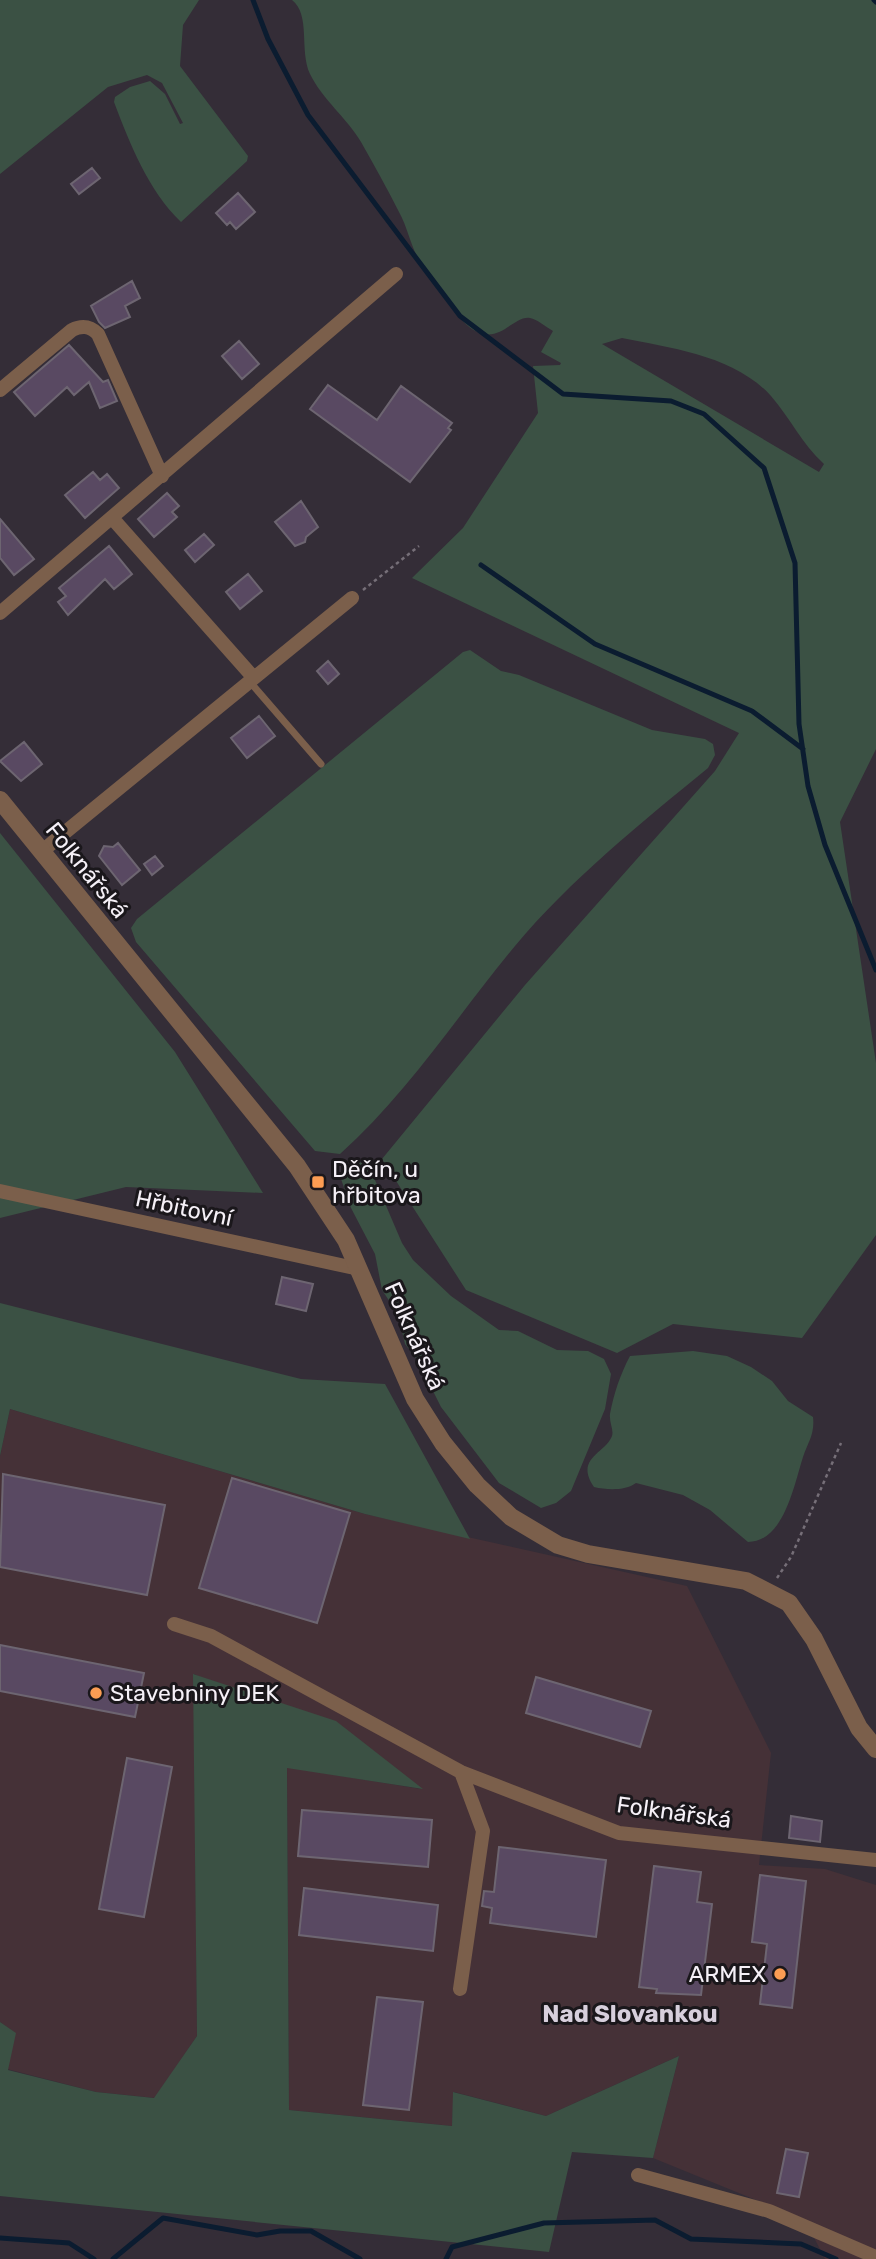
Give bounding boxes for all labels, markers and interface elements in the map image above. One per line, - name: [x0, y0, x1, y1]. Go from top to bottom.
- street label: Folknářská: [40, 816, 134, 924]
- place label: Děčín, u hřbitova: [332, 1155, 421, 1209]
- marker: Děčín, u hřbitova: [310, 1174, 326, 1190]
- street label: Hřbitovní: [133, 1184, 236, 1232]
- street label: Folknářská: [379, 1278, 451, 1394]
- place label: Stavebniny DEK: [110, 1679, 279, 1707]
- marker: Stavebniny DEK: [88, 1685, 104, 1701]
- street label: Folknářská: [615, 1790, 733, 1834]
- place label: ARMEX: [689, 1960, 766, 1988]
- marker: ARMEX: [772, 1966, 788, 1982]
- district label: Nad Slovankou: [542, 2000, 718, 2028]

